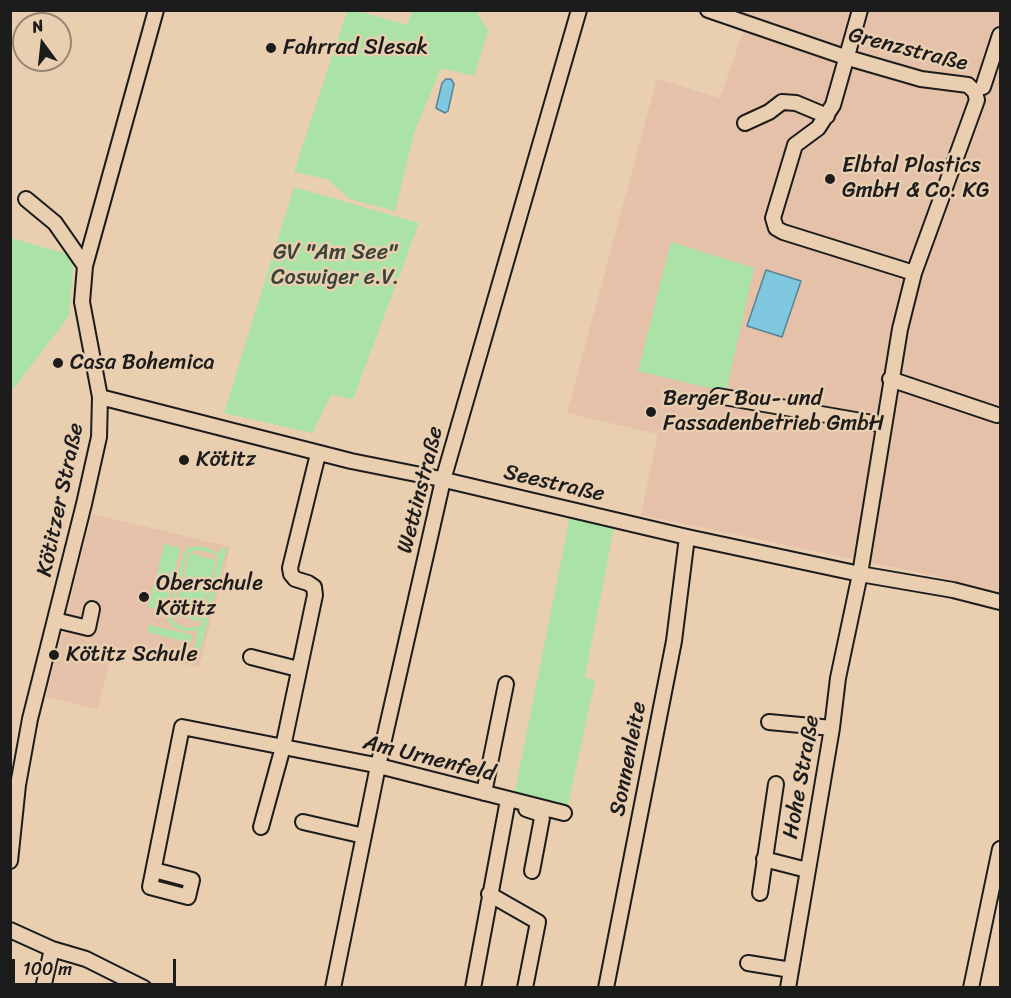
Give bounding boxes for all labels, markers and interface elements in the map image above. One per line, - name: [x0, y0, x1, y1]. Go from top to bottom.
- text: N: [29, 11, 47, 42]
- north arrow: [12, 12, 72, 72]
- street label: Grenzstraße: [846, 22, 970, 78]
- place label: Fahrrad Slesak: [283, 35, 428, 61]
- marker: Fahrrad Slesak: [264, 41, 278, 55]
- place label: Elbtal Plastics GmbH & Co. KG: [842, 153, 990, 204]
- marker: Elbtal Plastics GmbH & Co. KG: [823, 172, 837, 186]
- park label: GV "Am See" Coswiger e.V.: [271, 240, 399, 292]
- place label: Casa Bohemica: [70, 350, 215, 376]
- marker: Casa Bohemica: [51, 356, 65, 370]
- place label: Berger Bau- und Fassadenbetrieb GmbH: [663, 386, 884, 438]
- marker: Berger Bau- und Fassadenbetrieb GmbH: [644, 405, 658, 419]
- street label: Kötitzer Straße: [32, 421, 90, 579]
- street label: Wettinstraße: [392, 424, 450, 556]
- place label: Kötitz: [196, 447, 256, 473]
- marker: Kötitz: [177, 453, 191, 467]
- street label: Seestraße: [501, 460, 607, 508]
- place label: Oberschule Kötitz: [156, 571, 263, 622]
- marker: Oberschule Kötitz: [137, 590, 151, 604]
- place label: Kötitz Schule: [66, 642, 198, 668]
- marker: Kötitz Schule: [47, 648, 61, 662]
- street label: Sonnenleite: [605, 700, 653, 818]
- street label: Hohe Straße: [778, 713, 826, 841]
- street label: Am Urnenfeld: [360, 730, 498, 788]
- scale bar: [15, 947, 178, 985]
- text: 100 m: [23, 953, 72, 985]

